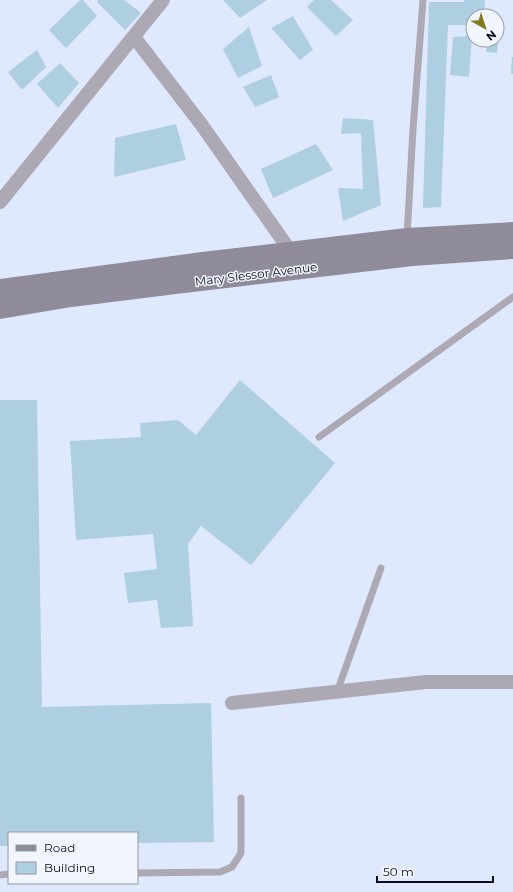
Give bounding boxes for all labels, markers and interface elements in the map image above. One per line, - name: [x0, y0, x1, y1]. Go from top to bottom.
- north arrow: [465, 8, 505, 48]
- text: N: [483, 28, 499, 44]
- street label: Mary Slessor Avenue: [194, 259, 318, 289]
- legend: [8, 832, 138, 884]
- text: Road: [44, 840, 75, 855]
- scale bar: [377, 858, 493, 884]
- text: Building: [44, 860, 95, 875]
- text: 50 m: [383, 864, 414, 879]

